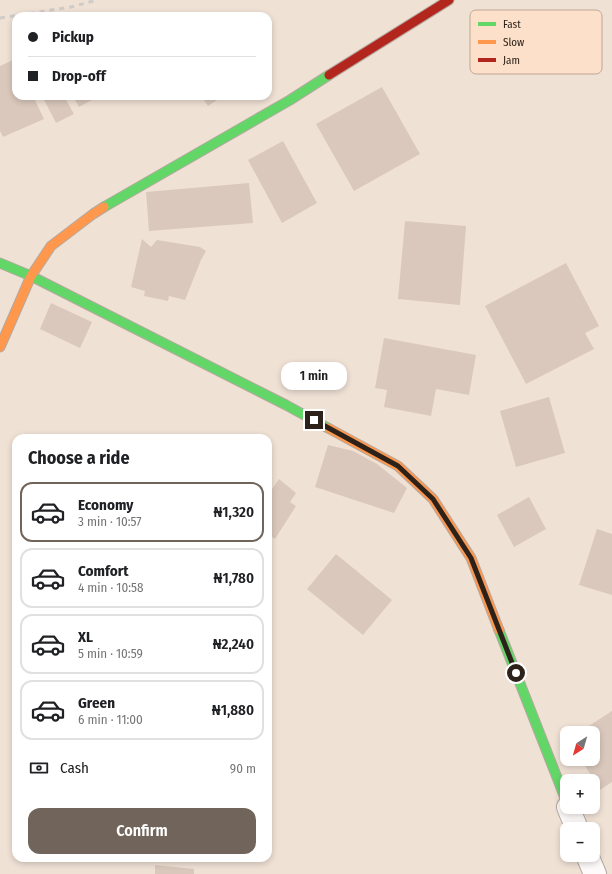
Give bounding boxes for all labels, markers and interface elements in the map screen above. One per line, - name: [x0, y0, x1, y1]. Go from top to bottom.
- legend: [470, 10, 602, 74]
- text: Fast: [503, 18, 521, 31]
- text: Pickup: [52, 28, 94, 46]
- text: Slow: [503, 36, 524, 49]
- text: Jam: [503, 54, 520, 67]
- text: Drop-off: [52, 67, 106, 85]
- callout: 1 min: [281, 362, 347, 390]
- text: 1 min: [300, 368, 328, 383]
- route end: [305, 411, 323, 429]
- text: Choose a ride: [28, 447, 130, 469]
- icon: car: [30, 494, 66, 530]
- text: Economy: [78, 496, 133, 514]
- text: ₦1,320: [213, 503, 254, 521]
- text: 3 min · 10:57: [78, 514, 142, 529]
- icon: car: [30, 560, 66, 596]
- text: Comfort: [78, 562, 129, 580]
- text: ₦1,780: [214, 569, 254, 587]
- text: 4 min · 10:58: [78, 580, 143, 595]
- icon: car: [30, 626, 66, 662]
- text: XL: [78, 628, 93, 646]
- text: ₦2,240: [213, 635, 254, 653]
- text: 5 min · 10:59: [78, 646, 143, 661]
- route start: [507, 664, 525, 682]
- icon: car: [30, 692, 66, 728]
- text: Green: [78, 694, 115, 712]
- text: ₦1,880: [212, 701, 254, 719]
- text: 6 min · 11:00: [78, 712, 143, 727]
- north arrow: [560, 726, 600, 766]
- map controls: [560, 726, 600, 862]
- icon: cash: [28, 757, 50, 779]
- text: Cash: [60, 759, 89, 777]
- text: 90 m: [230, 761, 256, 776]
- button: +: [560, 774, 600, 814]
- button: Confirm: [28, 808, 256, 854]
- button: −: [560, 822, 600, 862]

